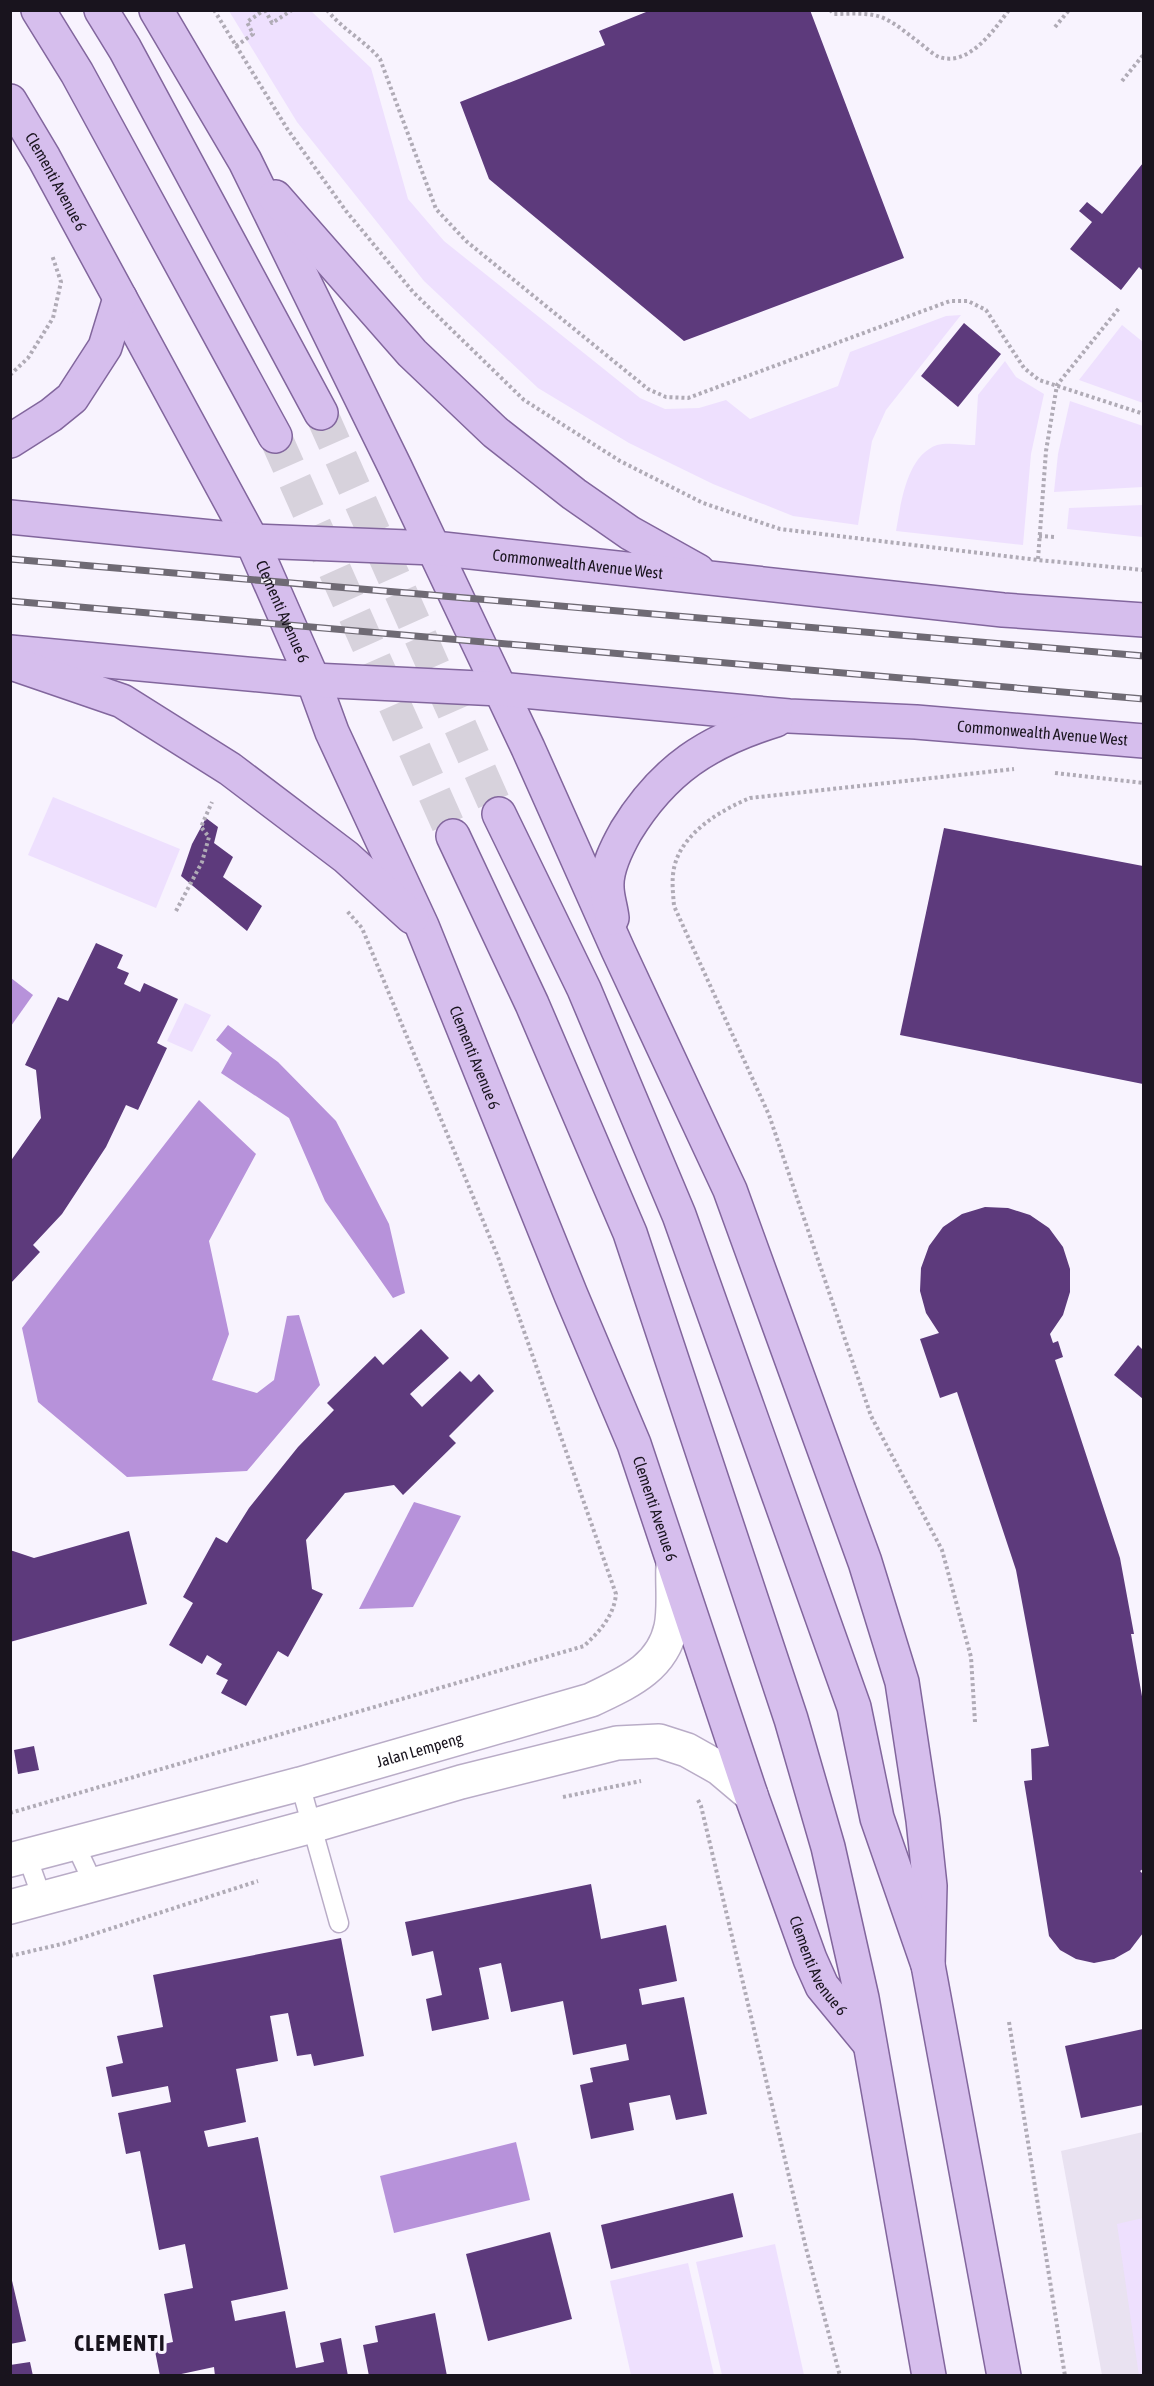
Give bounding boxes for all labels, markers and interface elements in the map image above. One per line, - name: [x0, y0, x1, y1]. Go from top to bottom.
- street label: Clementi Avenue 6: [22, 129, 91, 234]
- street label: Commonwealth Avenue West: [492, 545, 664, 582]
- street label: Clementi Avenue 6: [253, 557, 313, 665]
- street label: Commonwealth Avenue West: [957, 716, 1129, 749]
- street label: Clementi Avenue 6: [446, 1003, 504, 1112]
- street label: Clementi Avenue 6: [630, 1454, 681, 1563]
- street label: Jalan Lempeng: [374, 1729, 465, 1771]
- street label: Clementi Avenue 6: [786, 1914, 851, 2019]
- district label: CLEMENTI: [74, 2330, 166, 2356]

